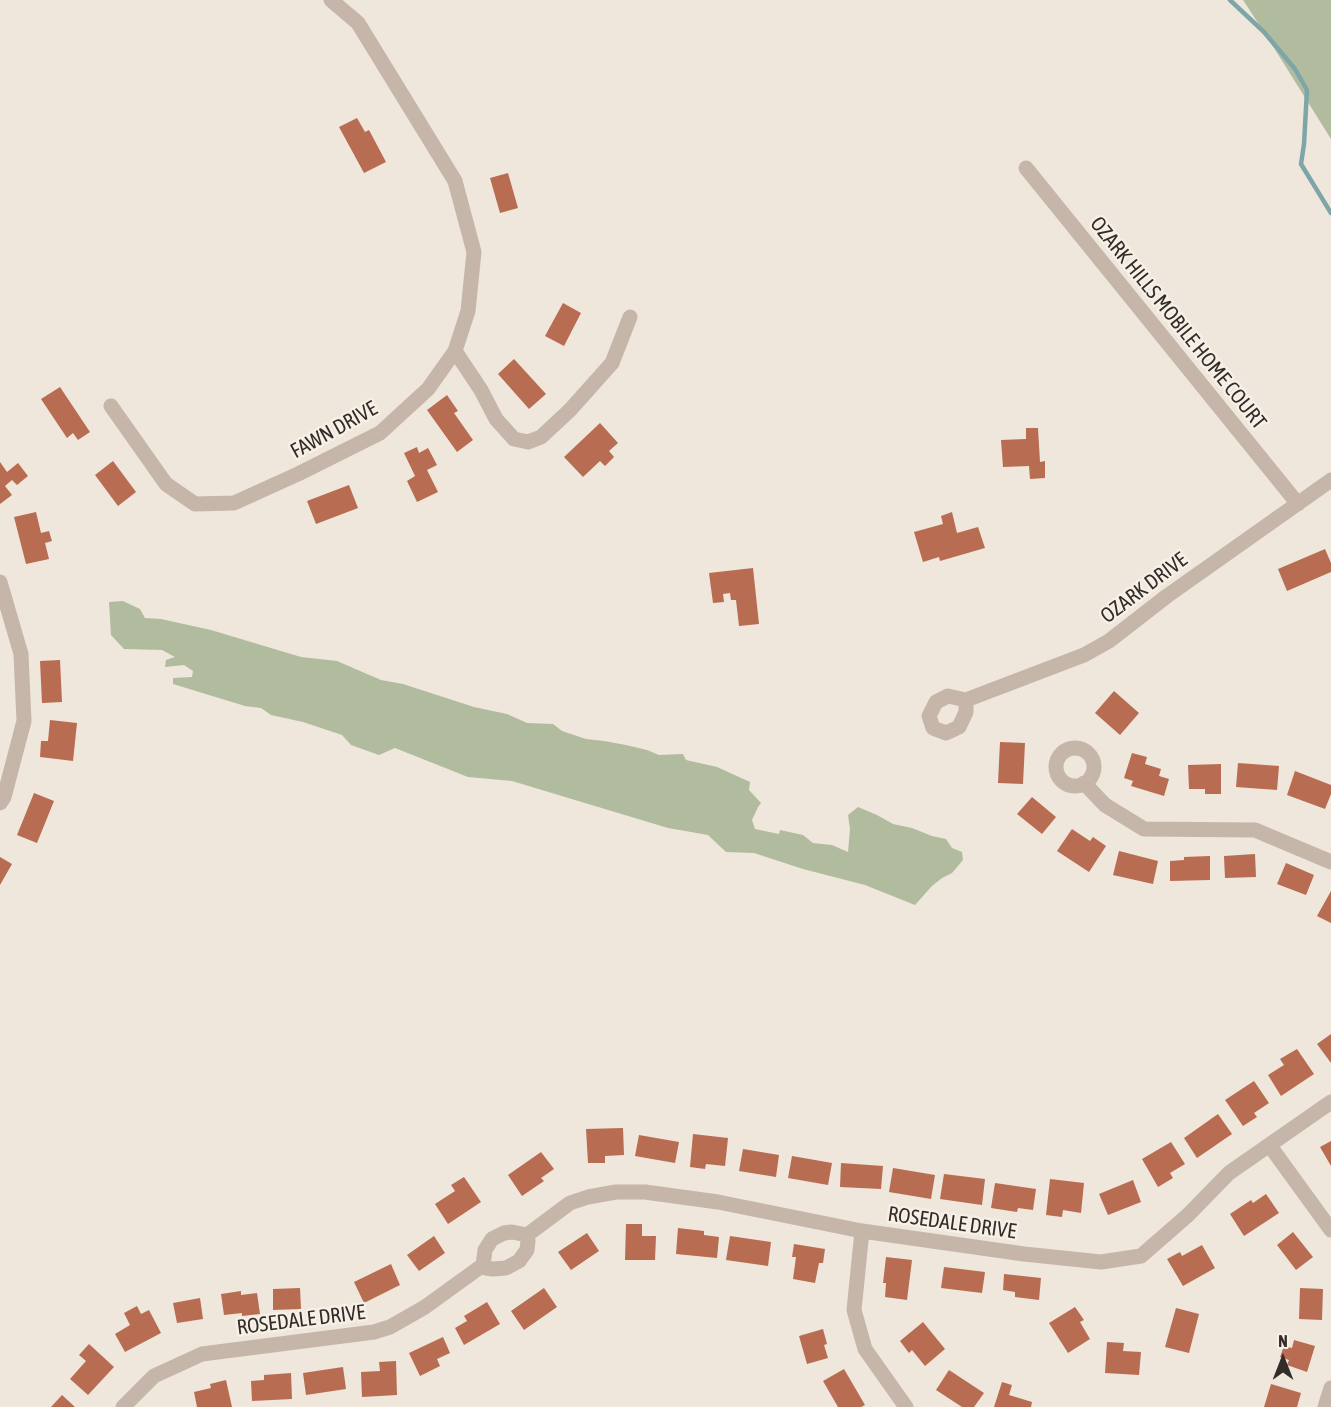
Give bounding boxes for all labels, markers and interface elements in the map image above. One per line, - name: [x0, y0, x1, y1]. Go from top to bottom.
- street label: OZARK HILLS MOBILE HOME COURT: [1084, 212, 1272, 434]
- street label: FAWN DRIVE: [286, 396, 382, 464]
- street label: OZARK DRIVE: [1096, 547, 1192, 629]
- street label: ROSEDALE DRIVE: [886, 1202, 1018, 1244]
- street label: ROSEDALE DRIVE: [235, 1300, 367, 1340]
- north arrow: [1253, 1329, 1313, 1389]
- text: N: [1278, 1332, 1288, 1350]

